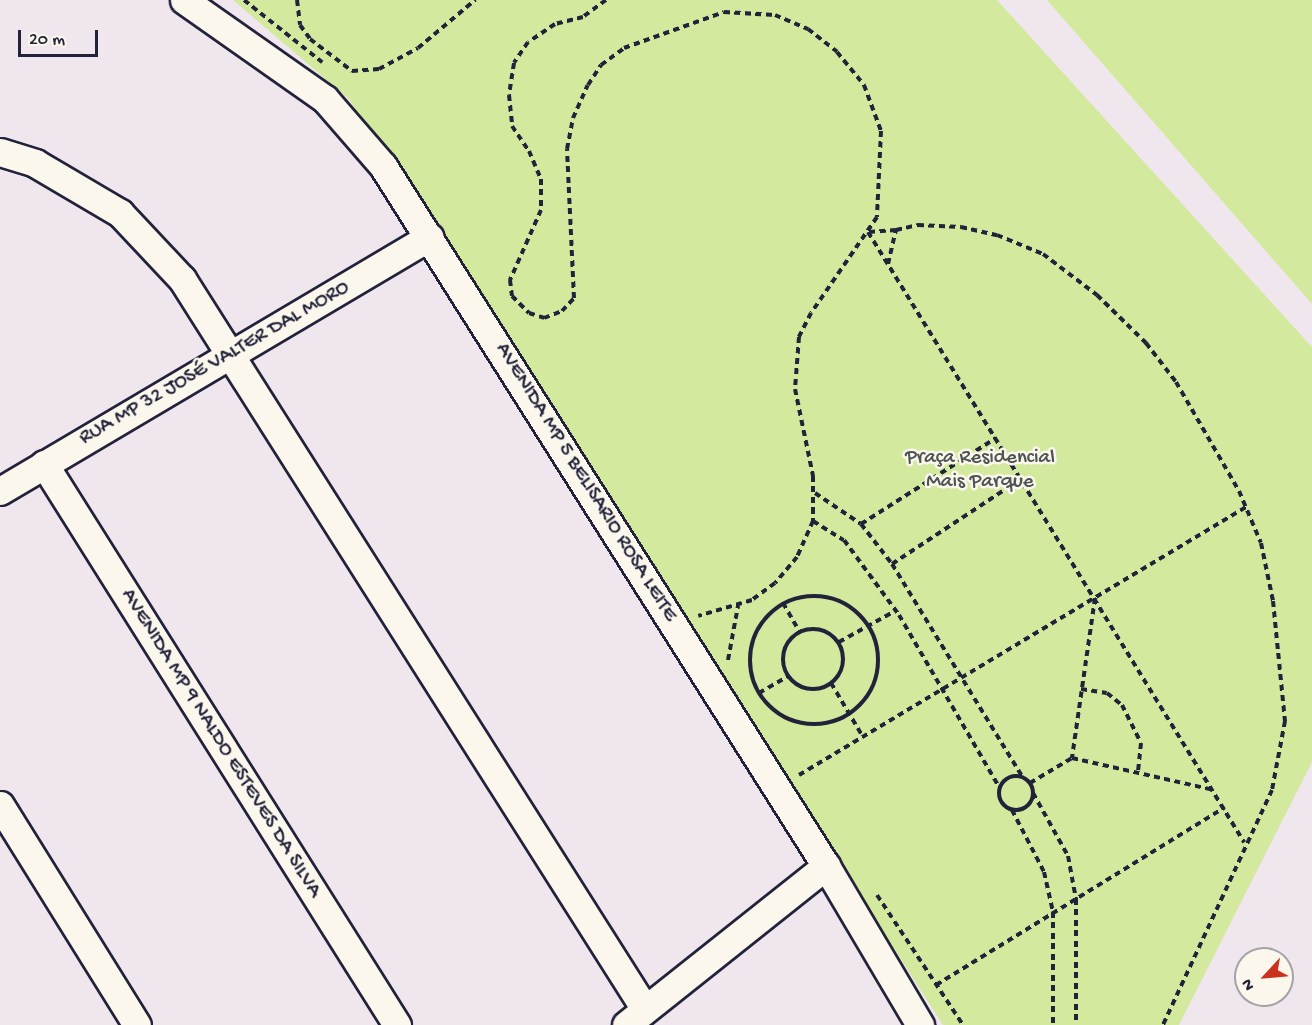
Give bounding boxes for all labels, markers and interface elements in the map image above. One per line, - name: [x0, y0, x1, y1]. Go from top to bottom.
- scale bar: [21, 18, 100, 56]
- text: 20 m: [29, 30, 65, 51]
- street label: RUA MP 32 JOSÉ VALTER DAL MORO: [75, 276, 355, 452]
- street label: AVENIDA MP 5 BELISARIO ROSA LEITE: [488, 339, 682, 627]
- park label: Praça Residencial Mais Parque: [905, 446, 1055, 496]
- street label: AVENIDA MP 9 NALDO ESTEVES DA SILVA: [114, 585, 326, 903]
- north arrow: [1234, 947, 1294, 1007]
- text: N: [1238, 975, 1260, 993]

